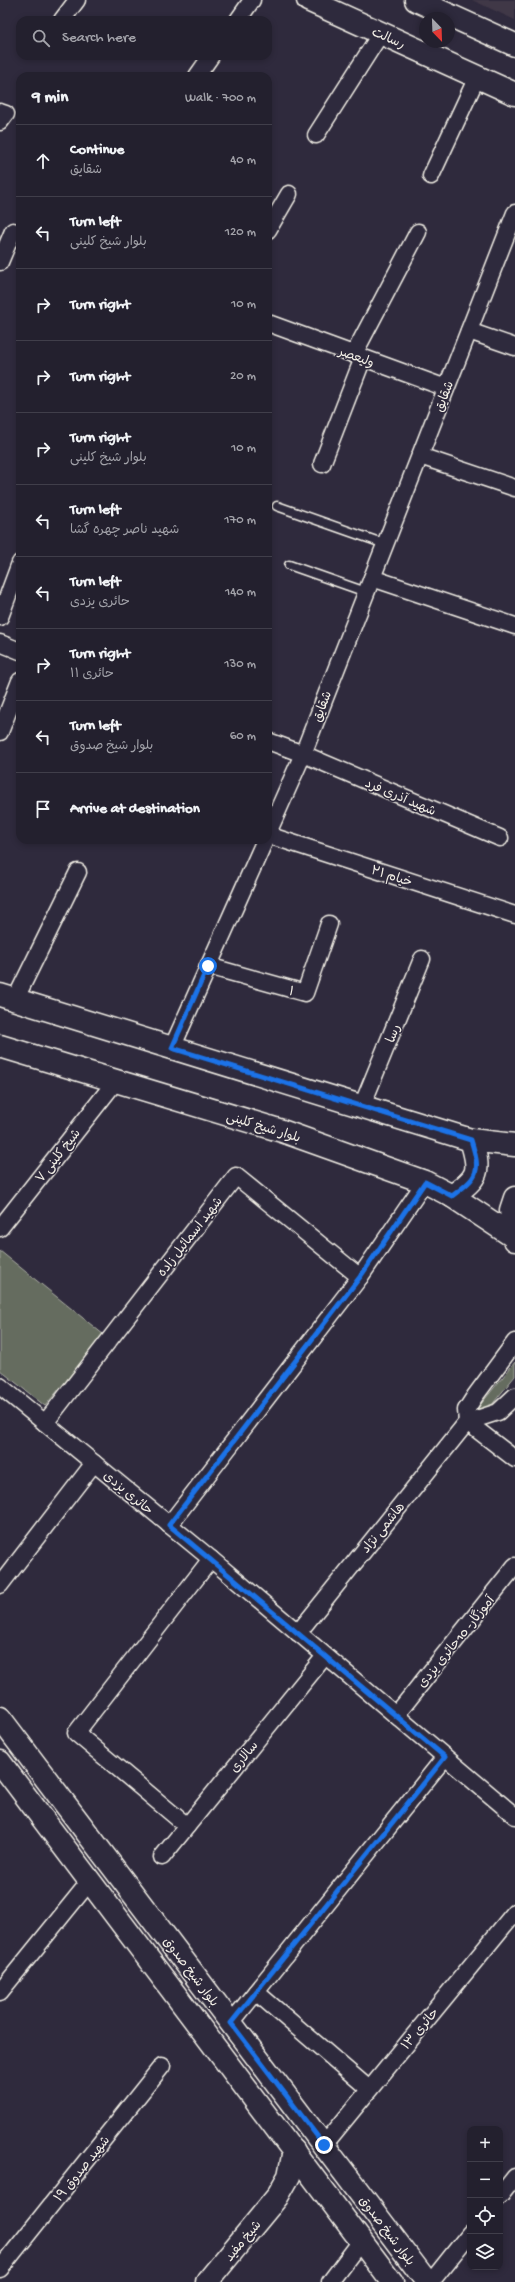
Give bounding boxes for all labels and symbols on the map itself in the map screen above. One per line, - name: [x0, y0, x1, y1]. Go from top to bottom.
- north arrow: [419, 12, 455, 48]
- street label: رسالت: [369, 25, 407, 53]
- street label: ولیعصر: [335, 345, 376, 372]
- street label: شقایق: [433, 379, 458, 415]
- street label: شقایق: [311, 689, 336, 725]
- street label: شهید آذری فرد: [362, 776, 438, 820]
- street label: خیام ۲۱: [368, 864, 414, 892]
- route start: [199, 957, 217, 975]
- street label: ۱: [287, 985, 296, 1000]
- street label: رسا: [384, 1022, 405, 1045]
- street label: بلوار شیخ کلینی: [224, 1110, 302, 1147]
- street label: شیخ کلینی ۷: [33, 1127, 85, 1186]
- street label: شهید اسمائیل زاده: [155, 1195, 227, 1280]
- street label: حائری یزدی: [100, 1469, 155, 1519]
- street label: هاشمی نژاد: [359, 1500, 409, 1557]
- street label: آموزگار- 10حائری یزدی: [414, 1592, 499, 1691]
- street label: سالاری: [228, 1739, 262, 1776]
- street label: بلوار شیخ صدوق: [159, 1935, 221, 2010]
- street label: حائری ۱۳: [399, 2006, 443, 2054]
- street label: شهید صدوق ۱۹: [51, 2133, 114, 2206]
- route end: [315, 2136, 333, 2154]
- street label: بلوار شیخ صدوق: [355, 2194, 417, 2269]
- street label: شیخ مفید: [222, 2218, 265, 2265]

